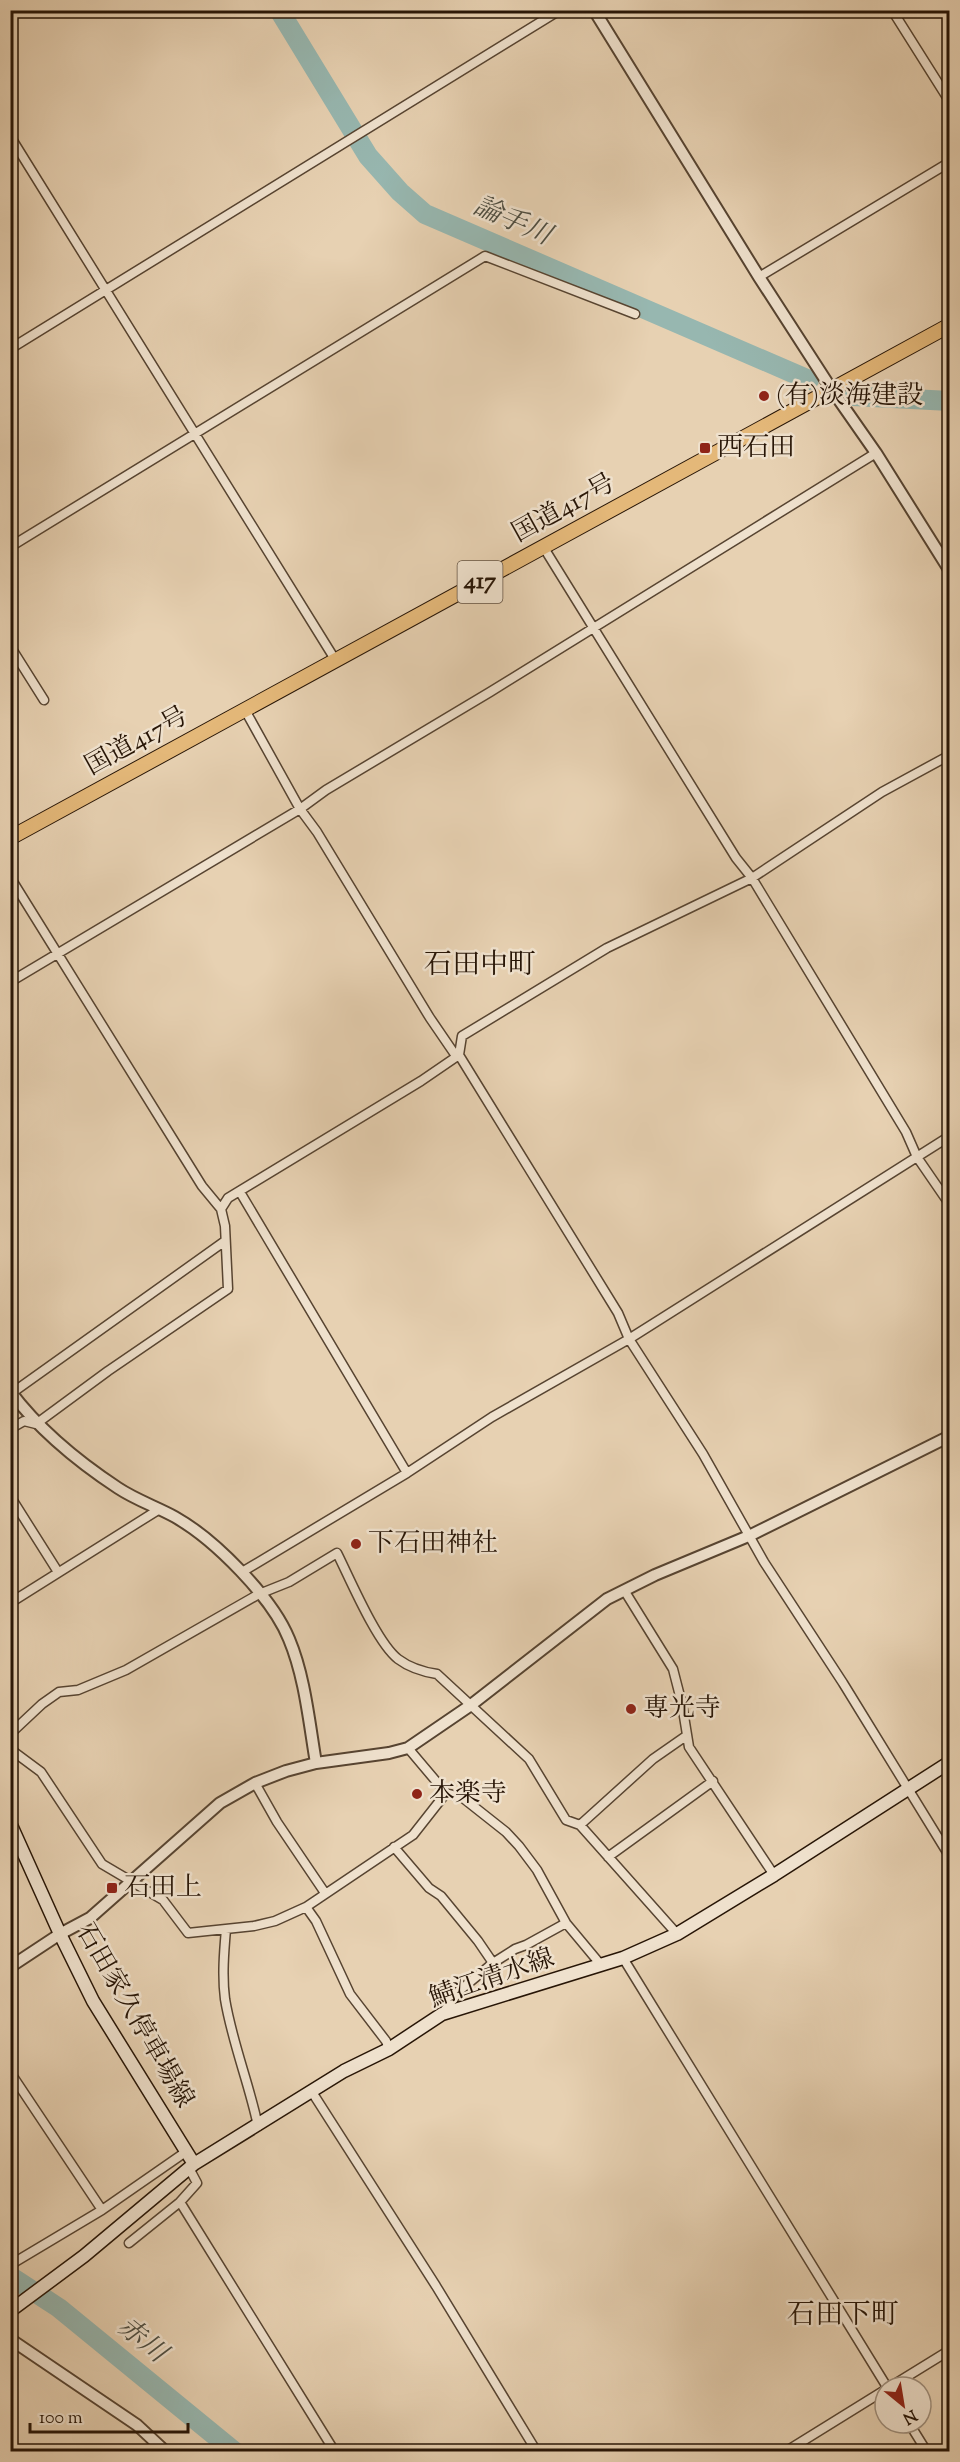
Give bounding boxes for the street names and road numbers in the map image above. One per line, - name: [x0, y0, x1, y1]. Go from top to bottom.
- street label: 国道417号: [506, 465, 622, 553]
- road number: 417: [458, 561, 502, 603]
- street label: 国道417号: [79, 698, 195, 786]
- street label: 石田家久停車場線: [66, 1917, 202, 2115]
- street label: 鯖江清水線: [425, 1940, 559, 2018]

